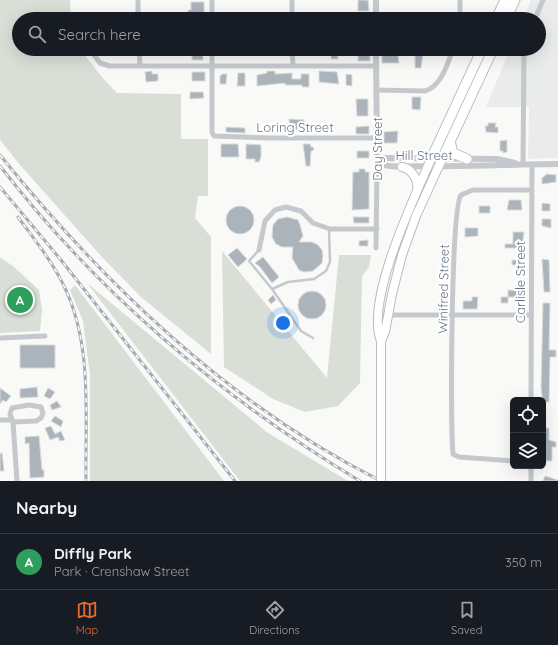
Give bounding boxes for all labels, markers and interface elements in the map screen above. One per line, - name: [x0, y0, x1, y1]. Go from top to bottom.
- search box: [12, 12, 546, 56]
- icon: search: [26, 23, 48, 45]
- text: Search here: [58, 25, 141, 44]
- street label: Day Street: [369, 117, 385, 181]
- street label: Loring Street: [256, 119, 334, 135]
- street label: Hill Street: [395, 147, 453, 163]
- street label: Carlisle Street: [512, 241, 528, 323]
- street label: Winifred Street: [434, 244, 452, 334]
- pin: A: [7, 285, 33, 315]
- your location: [273, 313, 293, 333]
- map controls: [510, 397, 546, 469]
- button: locate: [510, 397, 546, 433]
- button: layers: [510, 433, 546, 469]
- text: Nearby: [16, 497, 77, 518]
- text: Diffly Park: [54, 544, 132, 563]
- text: A: [25, 554, 33, 570]
- text: 350 m: [505, 554, 542, 570]
- text: Park · Crenshaw Street: [54, 563, 189, 579]
- tab: Map: [76, 599, 98, 637]
- tab: Directions: [249, 599, 300, 637]
- tab: Saved: [451, 599, 482, 637]

